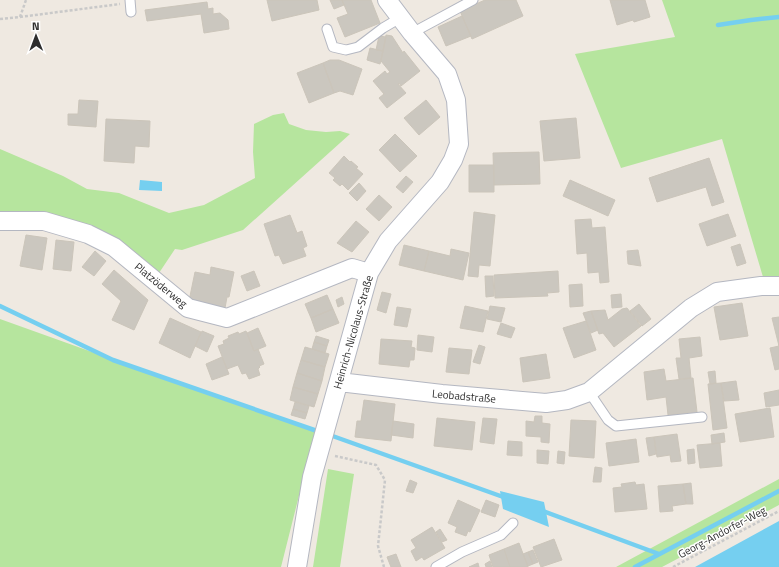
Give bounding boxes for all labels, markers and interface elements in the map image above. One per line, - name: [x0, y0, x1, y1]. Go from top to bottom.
- north arrow: [16, 16, 56, 56]
- text: N: [32, 18, 40, 34]
- street label: Platzöderweg: [131, 259, 191, 312]
- street label: Heinrich-Nicolaus-Straße: [329, 273, 377, 391]
- street label: Leobadstraße: [431, 385, 497, 407]
- street label: Georg-Andorfer-Weg: [675, 502, 769, 562]

